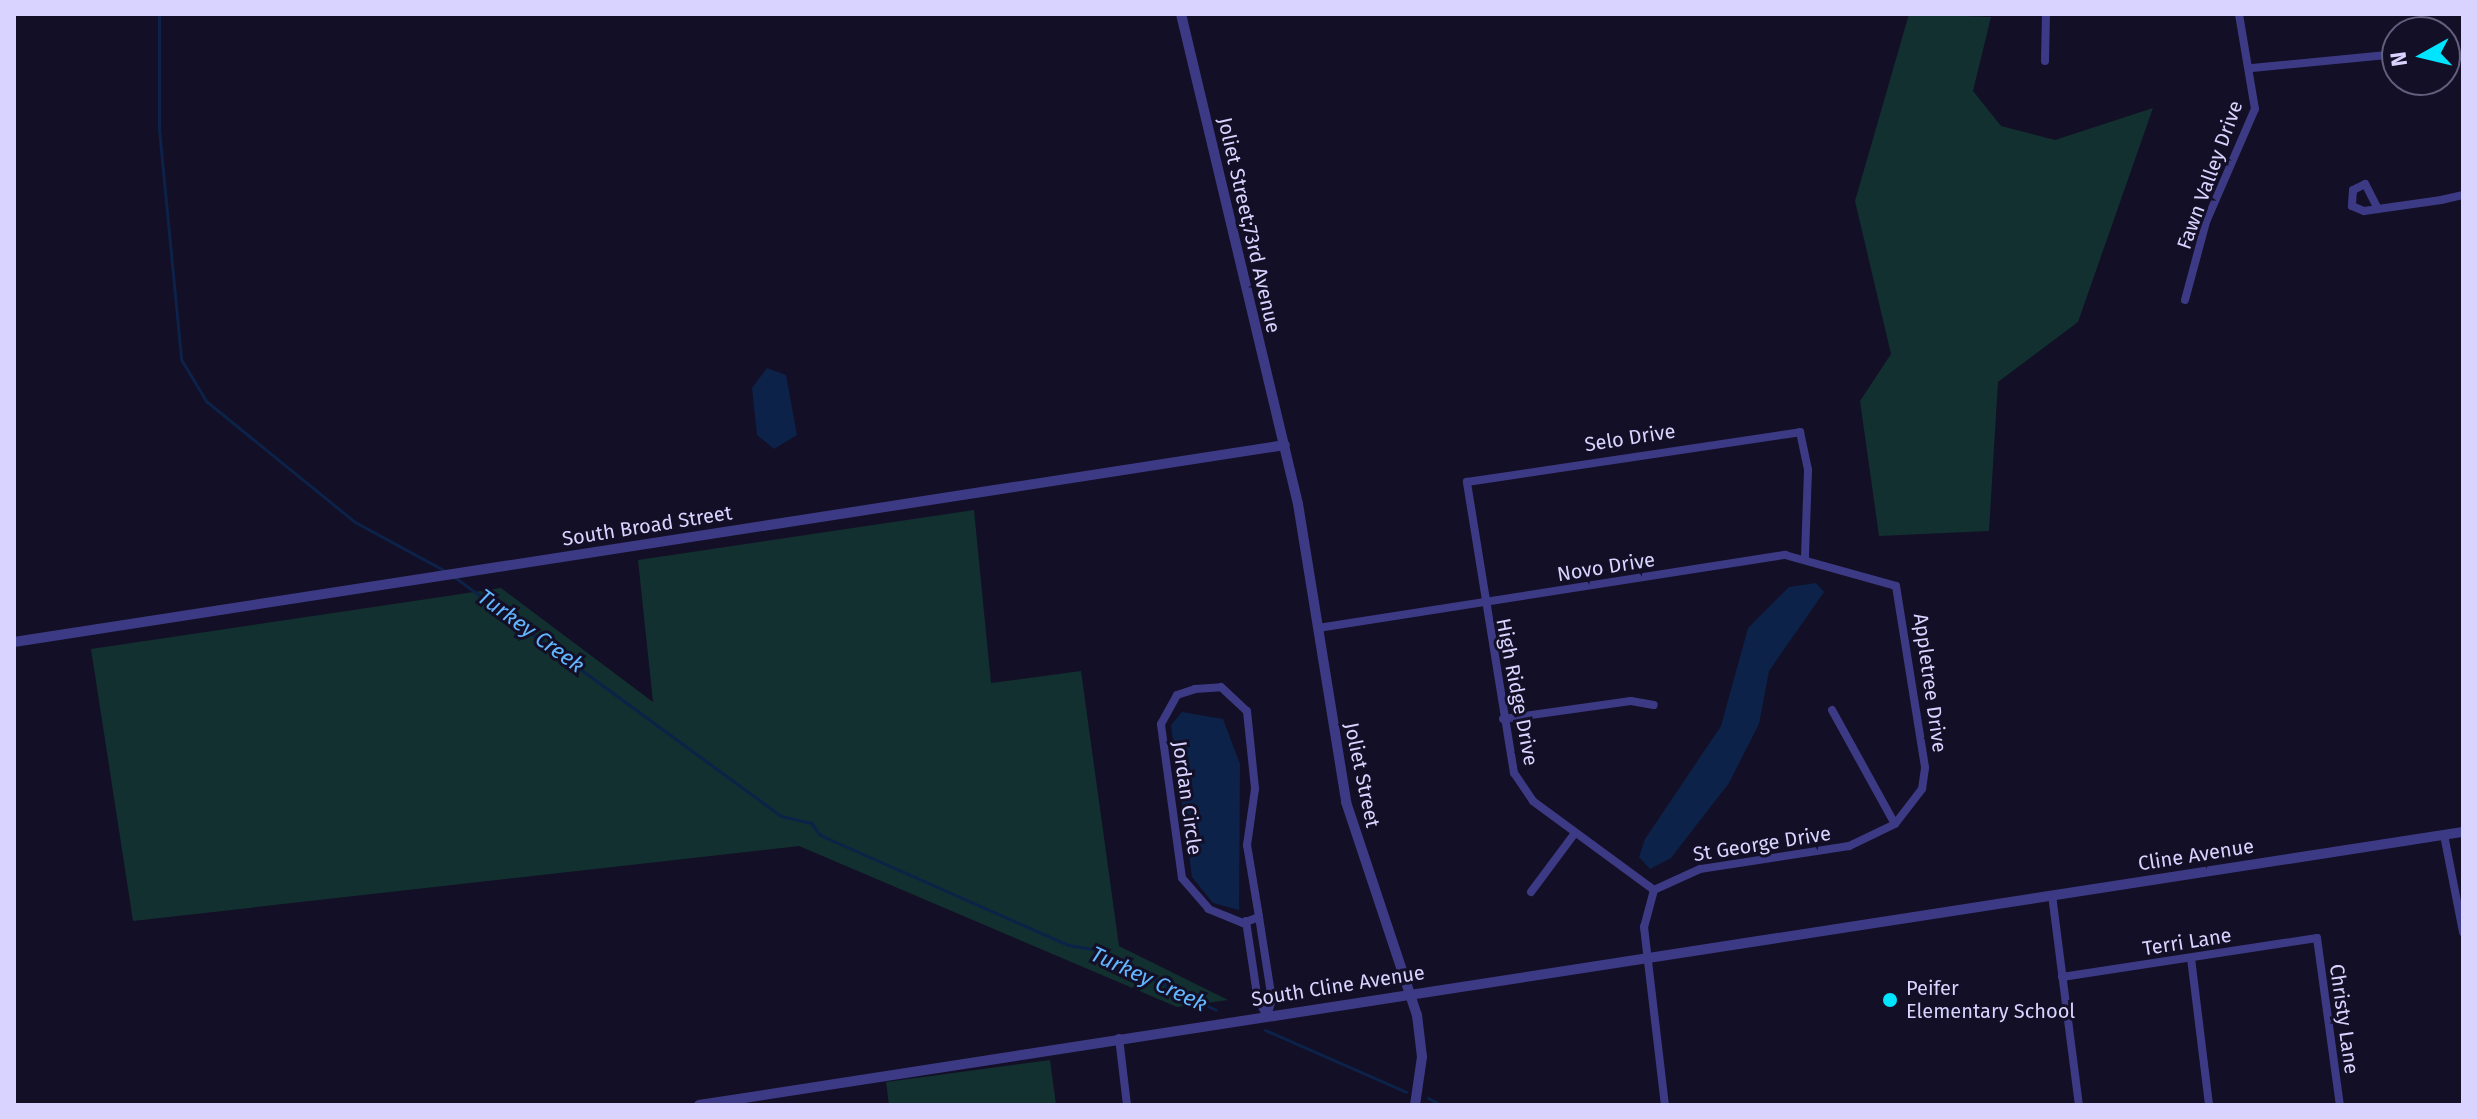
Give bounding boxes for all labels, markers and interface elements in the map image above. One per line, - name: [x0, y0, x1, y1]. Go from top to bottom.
- north arrow: [2381, 16, 2461, 96]
- text: N: [2384, 50, 2413, 68]
- street label: Fawn Valley Drive: [2172, 97, 2248, 253]
- street label: Joliet Street;73rd Avenue: [1212, 115, 1286, 335]
- street label: Selo Drive: [1583, 419, 1677, 457]
- street label: South Broad Street: [560, 501, 734, 551]
- street label: Novo Drive: [1555, 547, 1657, 587]
- water label: Turkey Creek: [473, 583, 589, 679]
- street label: Appletree Drive: [1908, 612, 1952, 754]
- street label: High Ridge Drive: [1491, 616, 1543, 768]
- street label: Joliet Street: [1339, 720, 1385, 830]
- street label: Jordan Circle: [1167, 739, 1207, 857]
- street label: St George Drive: [1691, 821, 1833, 867]
- street label: Cline Avenue: [2136, 834, 2256, 876]
- street label: Terri Lane: [2141, 923, 2233, 961]
- water label: Turkey Creek: [1087, 941, 1211, 1017]
- street label: South Cline Avenue: [1250, 960, 1426, 1012]
- street label: Christy Lane: [2324, 962, 2364, 1076]
- place label: Peifer Elementary School: [1906, 976, 2075, 1023]
- marker: Peifer Elementary School: [1881, 991, 1899, 1009]

